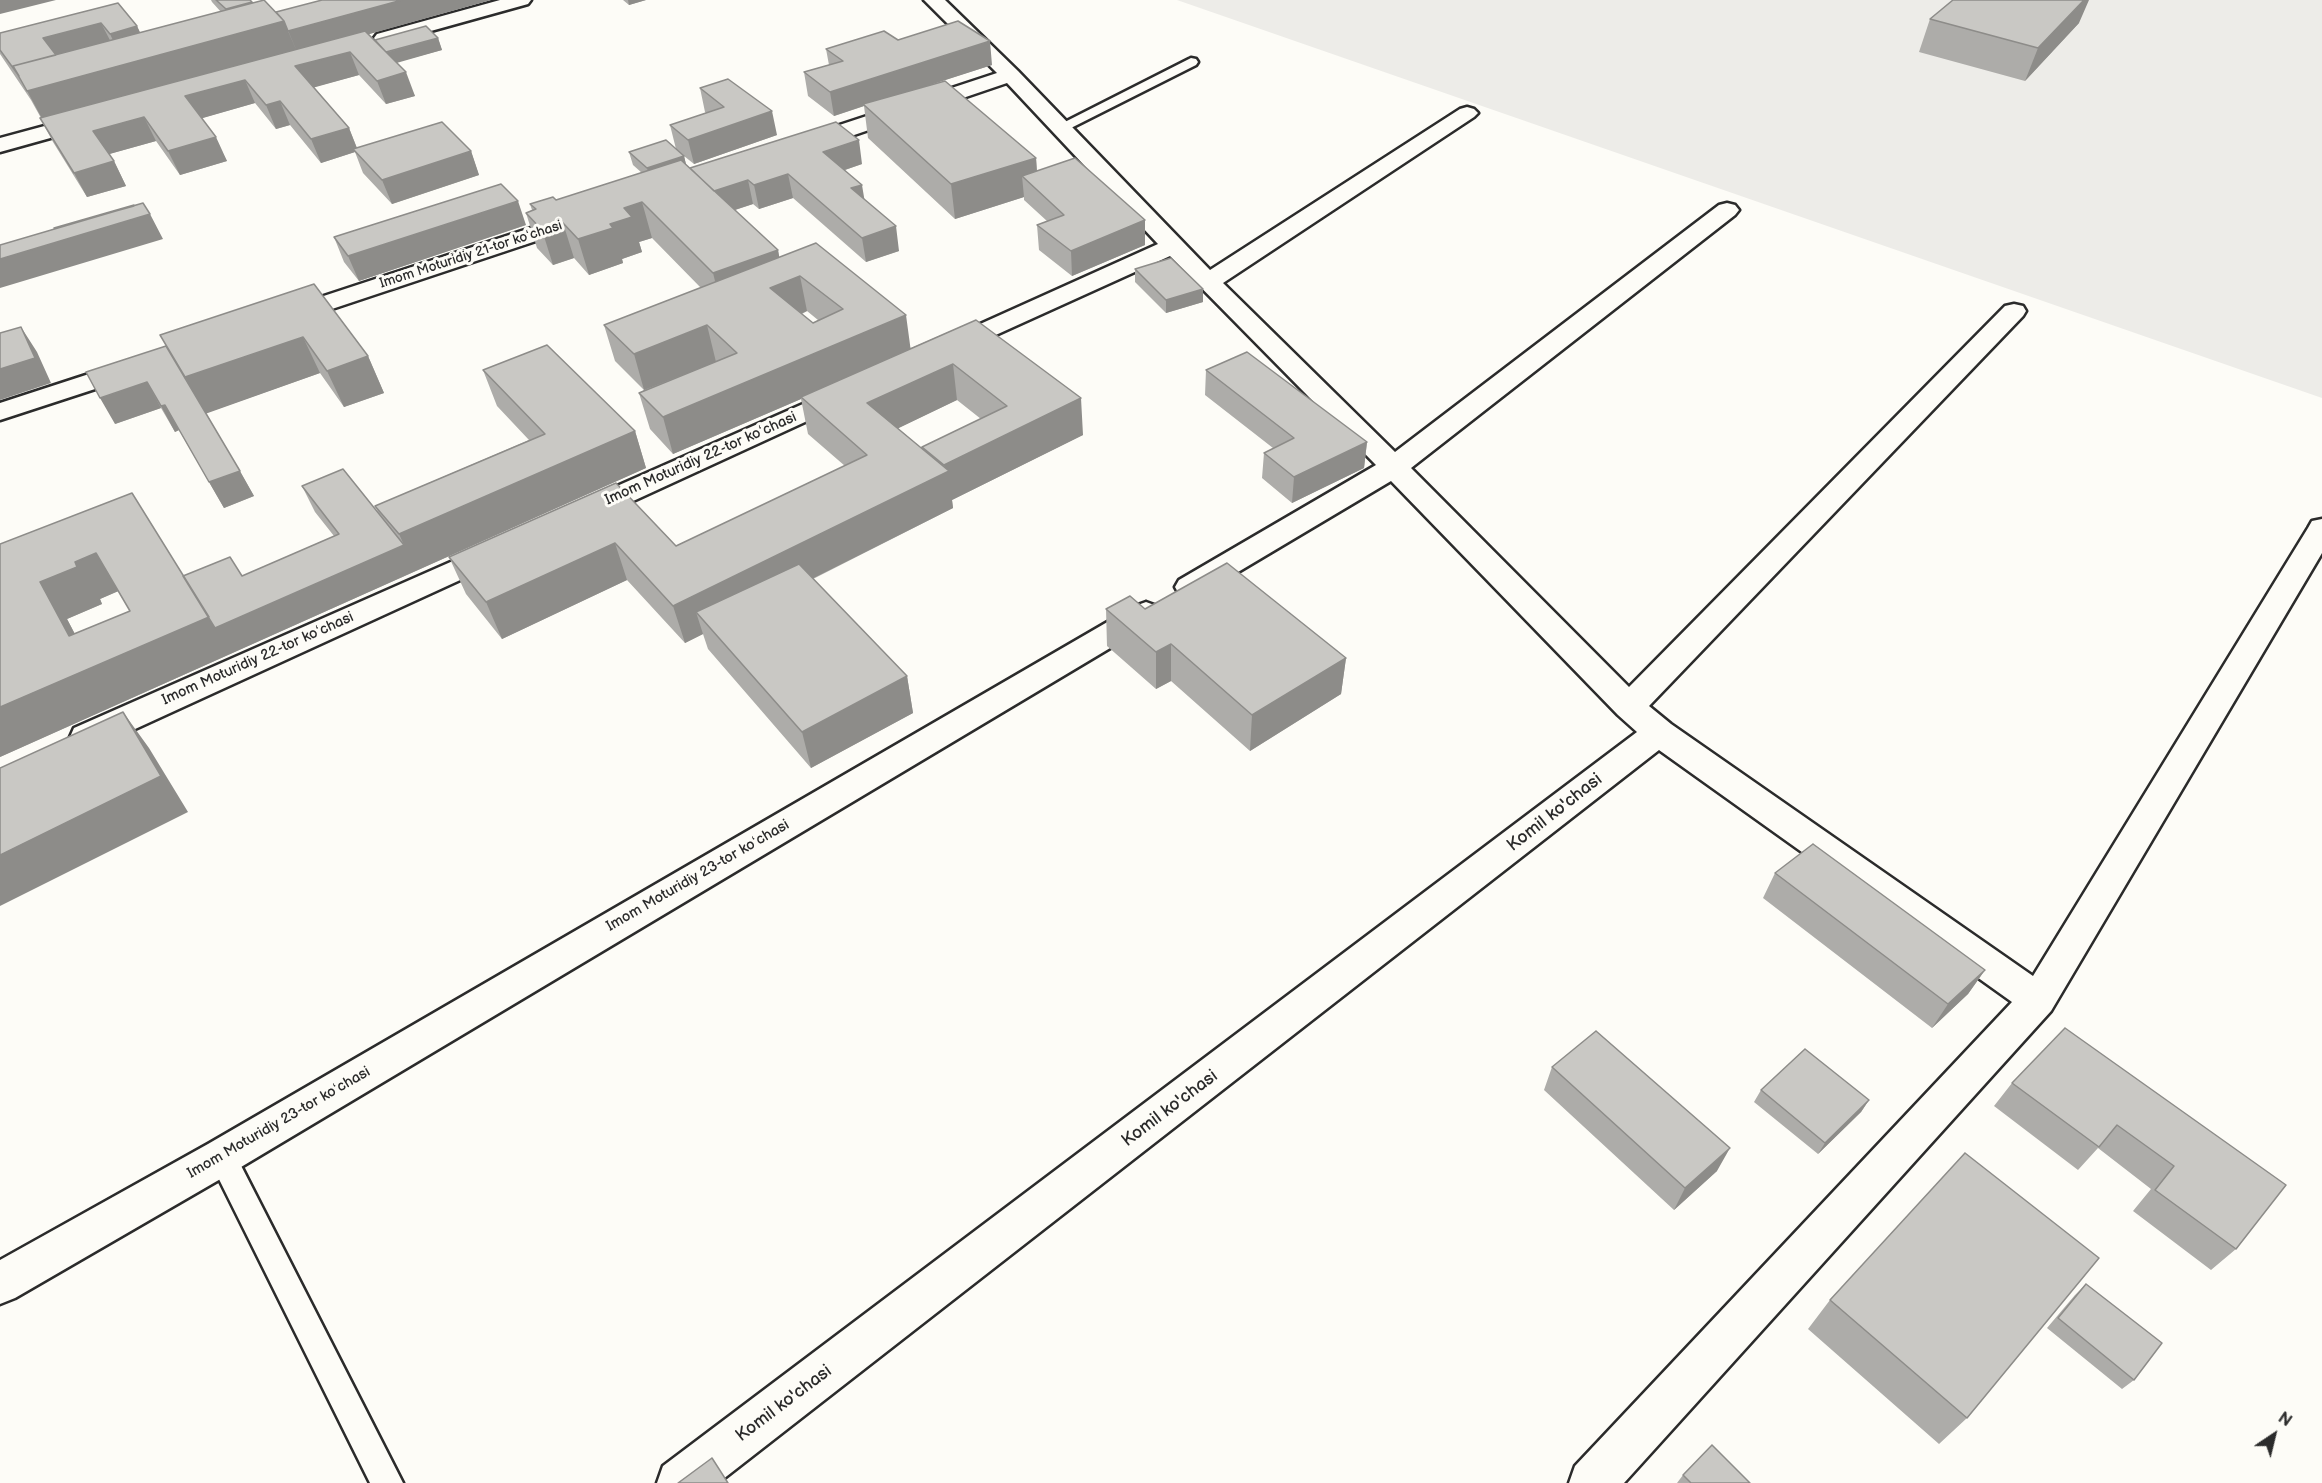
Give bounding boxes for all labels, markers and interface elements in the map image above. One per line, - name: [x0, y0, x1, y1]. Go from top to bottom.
- street label: Imom Moturidiy 21-tor koʻchasi: [378, 217, 564, 293]
- street label: Imom Moturidiy 22-tor koʻchasi: [602, 408, 800, 510]
- street label: Imom Moturidiy 22-tor koʻchasi: [159, 608, 357, 710]
- street label: Komil ko'chasi: [1503, 769, 1607, 857]
- street label: Imom Moturidiy 23-tor koʻchasi: [603, 816, 793, 936]
- street label: Imom Moturidiy 23-tor koʻchasi: [184, 1063, 374, 1183]
- street label: Komil ko'chasi: [1118, 1066, 1222, 1152]
- street label: Komil ko'chasi: [732, 1361, 836, 1447]
- north arrow: [2244, 1405, 2304, 1465]
- text: N: [2274, 1409, 2295, 1431]

